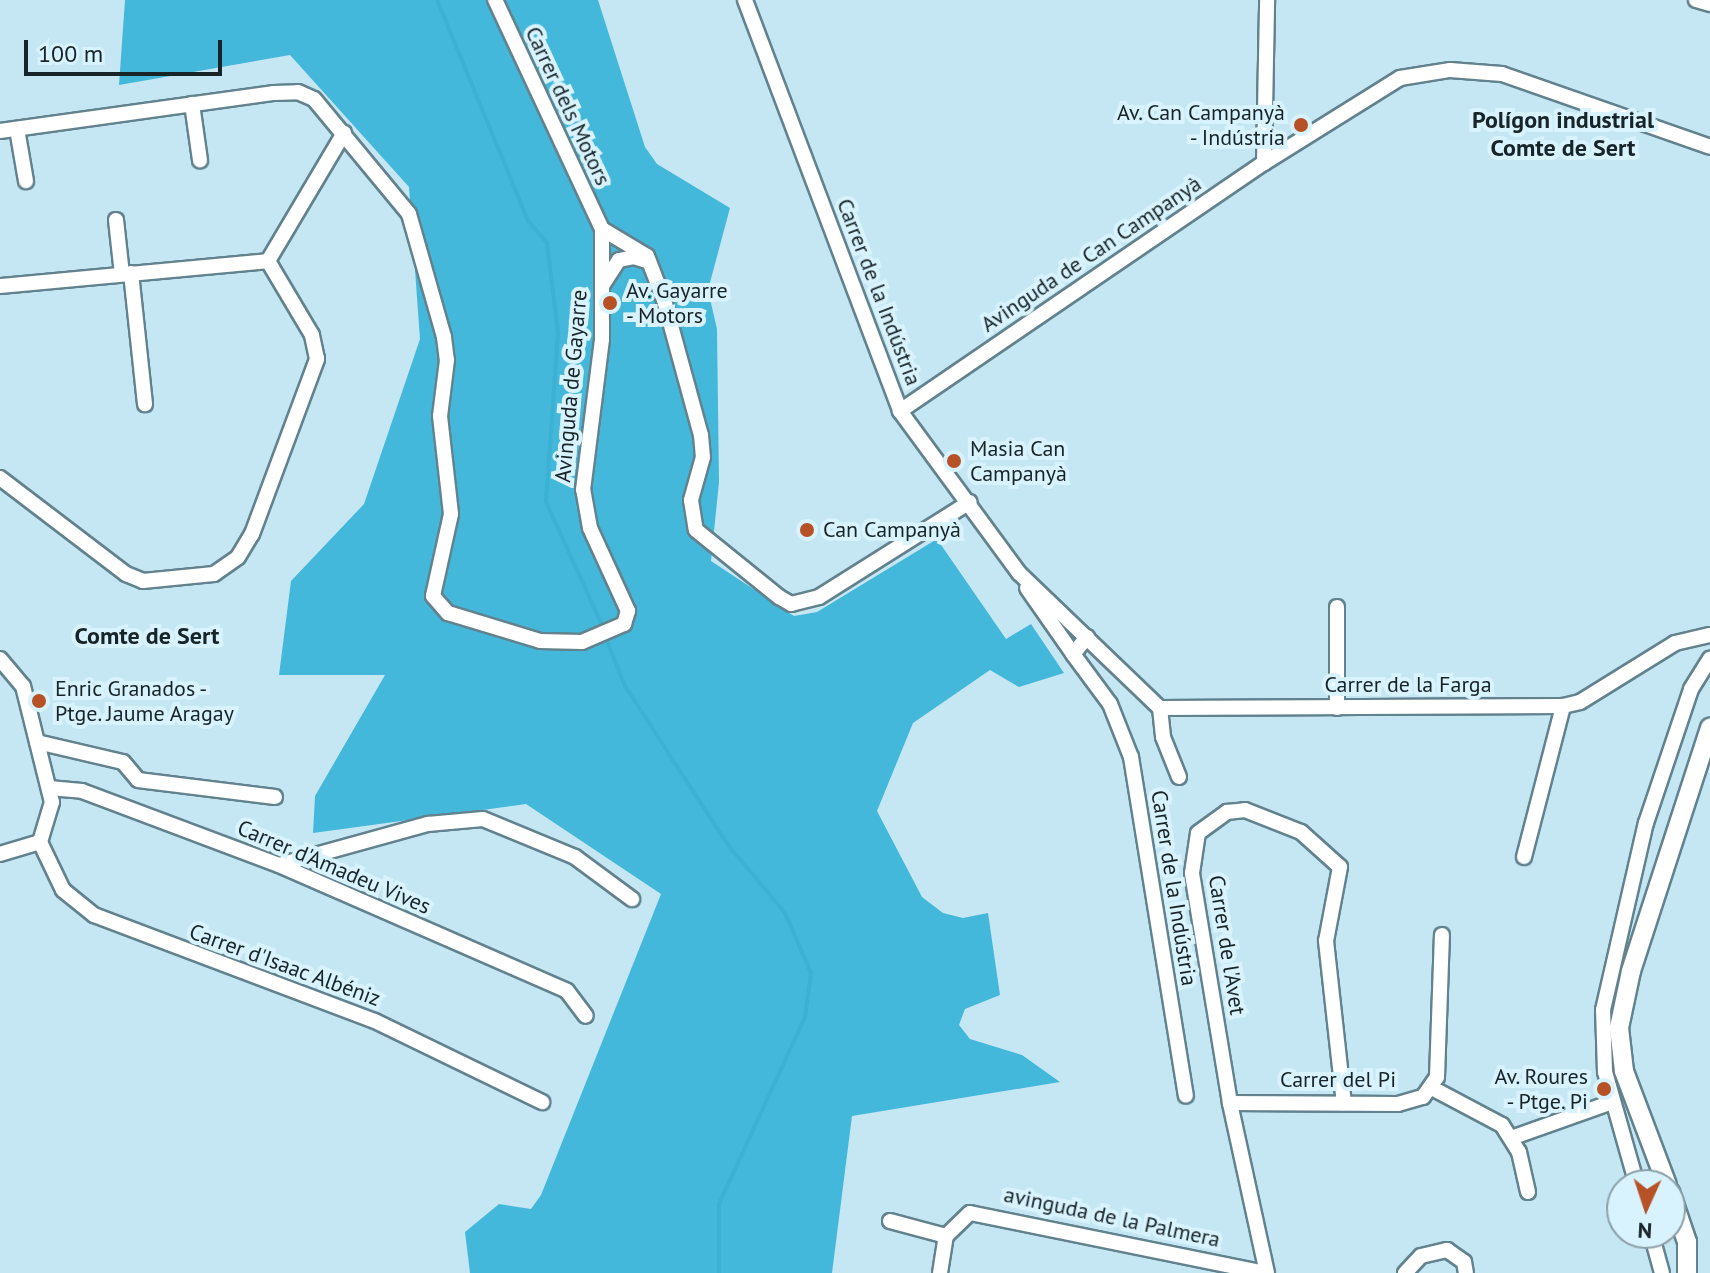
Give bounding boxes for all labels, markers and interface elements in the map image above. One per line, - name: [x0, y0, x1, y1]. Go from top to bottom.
- street label: Carrer dels Motors: [520, 22, 616, 190]
- scale bar: [28, 24, 226, 74]
- text: 100 m: [38, 38, 103, 69]
- place label: Av. Can Campanyà - Indústria: [1115, 99, 1285, 150]
- district label: Polígon industrial Comte de Sert: [1472, 106, 1654, 162]
- marker: Av. Can Campanyà - Indústria: [1292, 116, 1310, 134]
- street label: Avinguda de Can Campanyà: [976, 170, 1206, 338]
- street label: Carrer de la Indústria: [831, 195, 927, 389]
- place label: Av. Gayarre - Motors: [626, 277, 729, 328]
- street label: Avinguda de Gayarre: [549, 288, 593, 484]
- marker: Av. Gayarre - Motors: [601, 294, 619, 312]
- place label: Masia Can Campanyà: [970, 435, 1067, 486]
- marker: Masia Can Campanyà: [945, 452, 963, 470]
- place label: Can Campanyà: [823, 517, 961, 543]
- marker: Can Campanyà: [798, 521, 816, 539]
- district label: Comte de Sert: [75, 622, 219, 650]
- street label: Carrer de la Farga: [1324, 672, 1492, 698]
- place label: Enric Granados - Ptge. Jaume Aragay: [55, 675, 236, 726]
- marker: Enric Granados - Ptge. Jaume Aragay: [30, 692, 48, 710]
- street label: Carrer de la Indústria: [1145, 788, 1203, 988]
- street label: Carrer d'Amadeu Vives: [233, 814, 435, 920]
- street label: Carrer de l'Avet: [1203, 873, 1251, 1017]
- street label: Carrer d'Isaac Albéniz: [185, 918, 385, 1012]
- place label: Av. Roures - Ptge. Pi: [1493, 1063, 1588, 1114]
- street label: Carrer del Pi: [1280, 1067, 1396, 1093]
- marker: Av. Roures - Ptge. Pi: [1595, 1080, 1613, 1098]
- north arrow: [1606, 1169, 1686, 1249]
- street label: avinguda de la Palmera: [1002, 1181, 1222, 1253]
- text: N: [1637, 1217, 1653, 1245]

